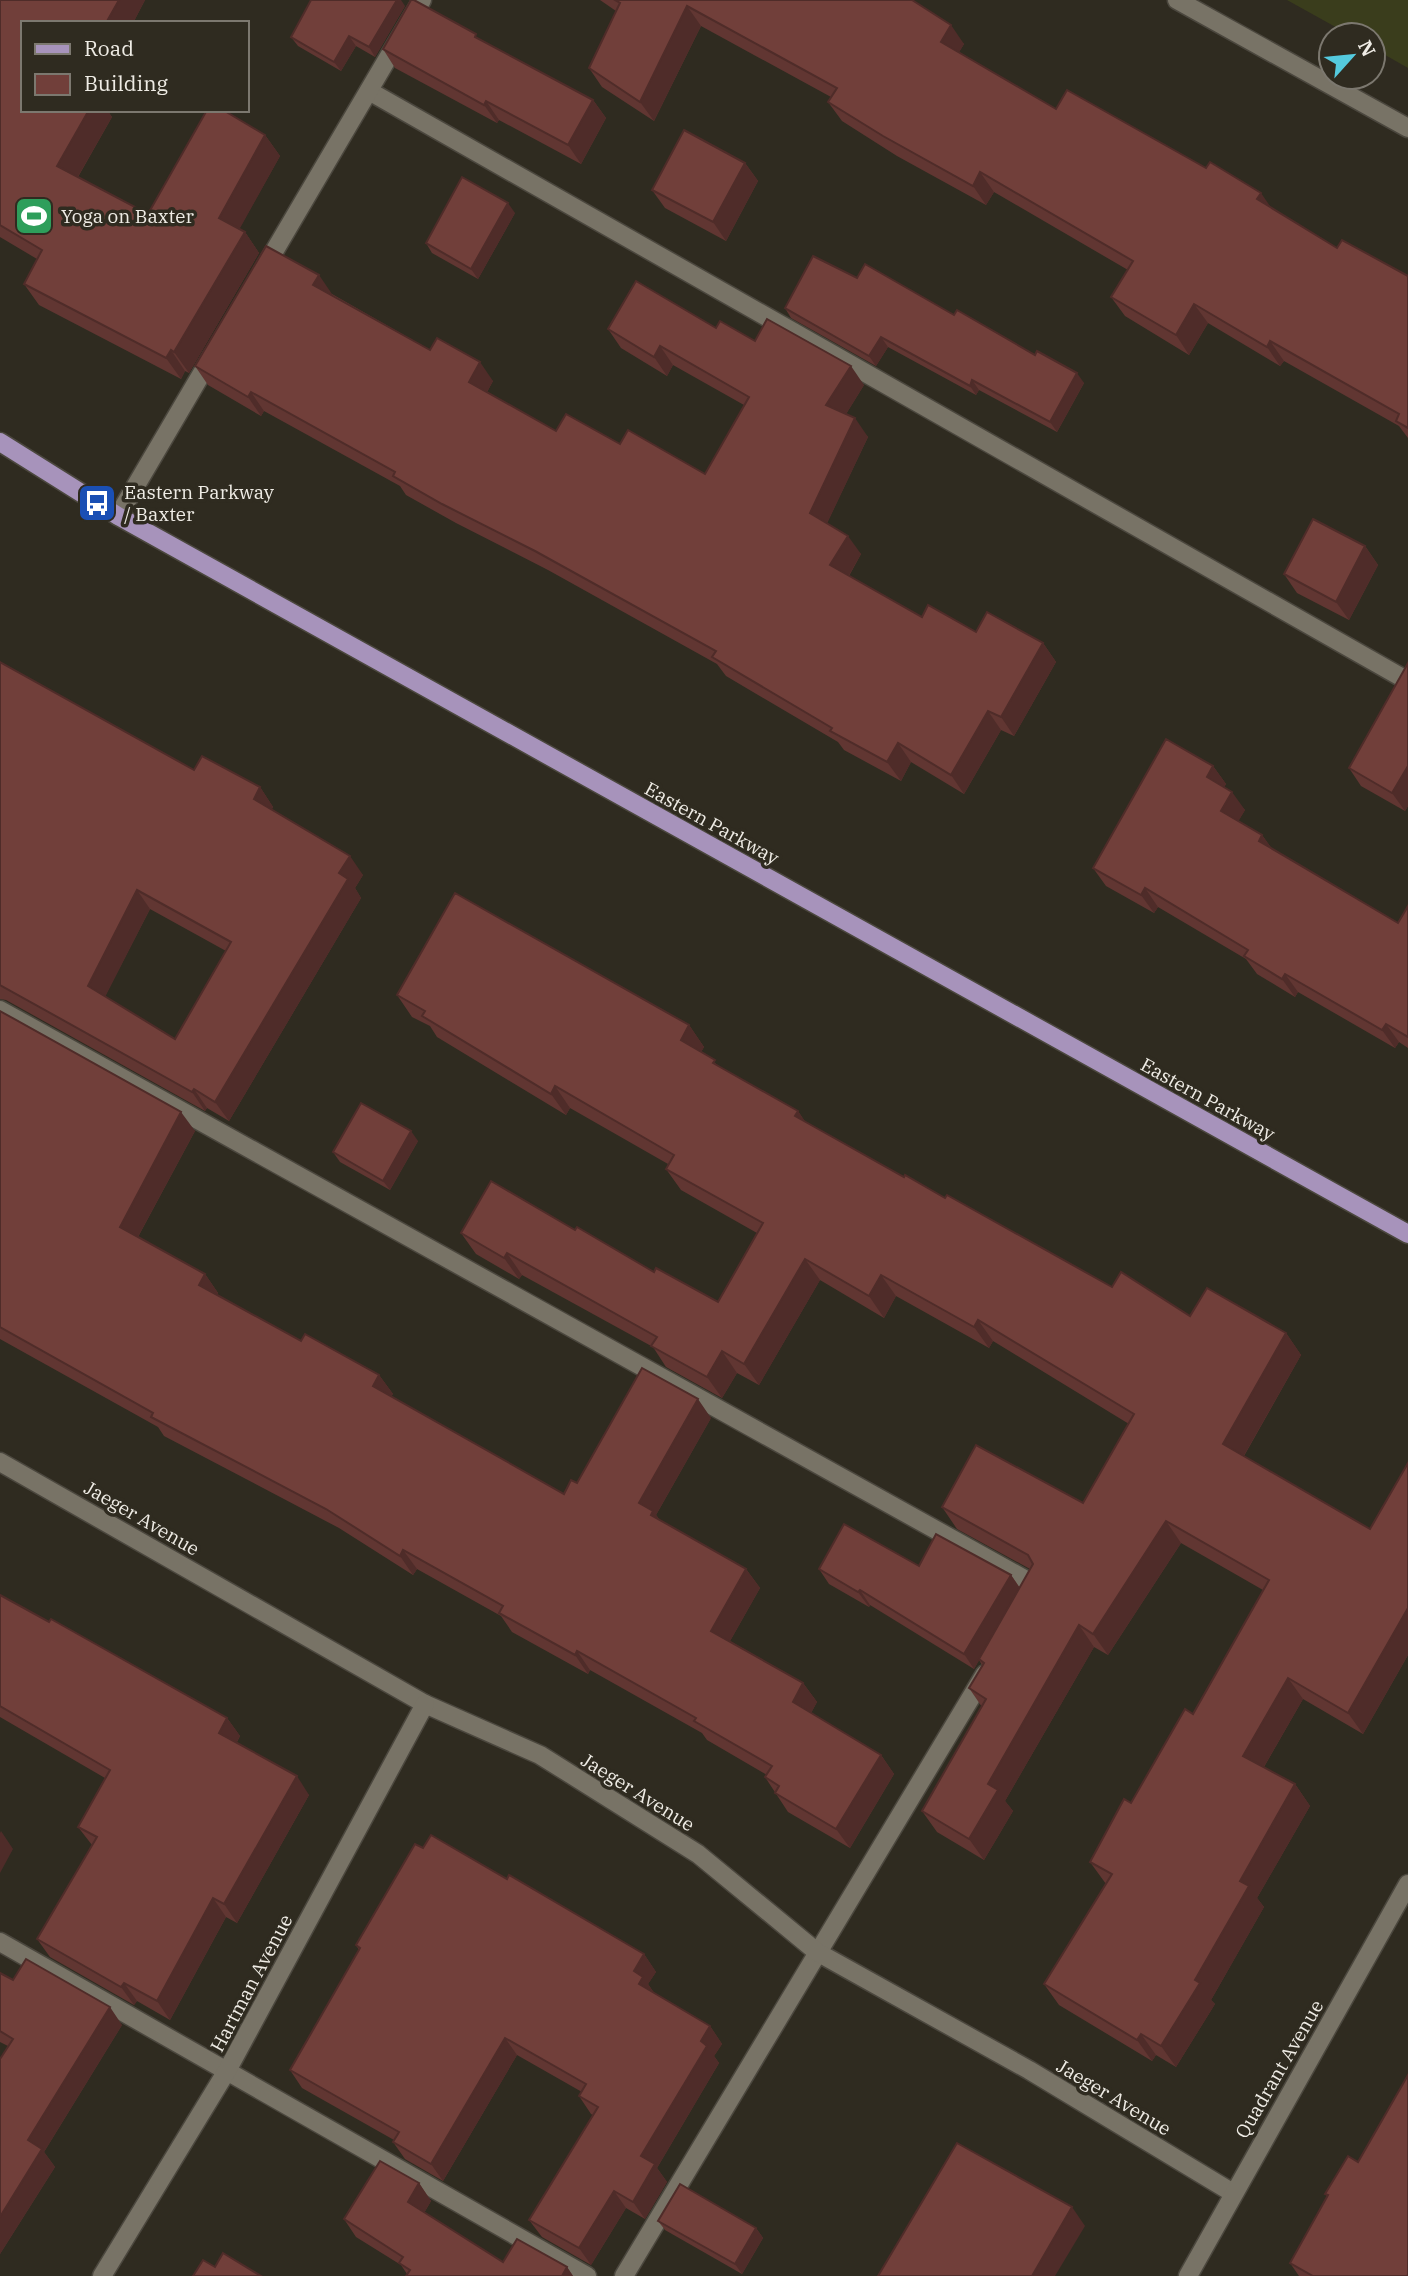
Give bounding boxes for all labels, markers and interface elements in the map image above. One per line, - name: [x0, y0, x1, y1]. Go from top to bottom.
- legend: [21, 21, 248, 112]
- north arrow: [1317, 21, 1387, 91]
- text: Road: [84, 34, 134, 62]
- text: N: [1353, 36, 1381, 60]
- text: Building: [84, 69, 169, 97]
- sports icon: Yoga on Baxter: [13, 195, 55, 237]
- place label: Yoga on Baxter: [61, 204, 194, 228]
- place label: Eastern Parkway / Baxter: [124, 480, 275, 526]
- bus stop icon: Eastern Parkway / Baxter: [76, 482, 118, 524]
- street label: Eastern Parkway: [641, 776, 784, 870]
- street label: Eastern Parkway: [1137, 1052, 1280, 1146]
- street label: Jaeger Avenue: [80, 1475, 204, 1561]
- street label: Jaeger Avenue: [577, 1748, 699, 1836]
- street label: Hartman Avenue: [205, 1910, 297, 2056]
- street label: Quadrant Avenue: [1230, 1995, 1328, 2143]
- street label: Jaeger Avenue: [1052, 2053, 1176, 2141]

